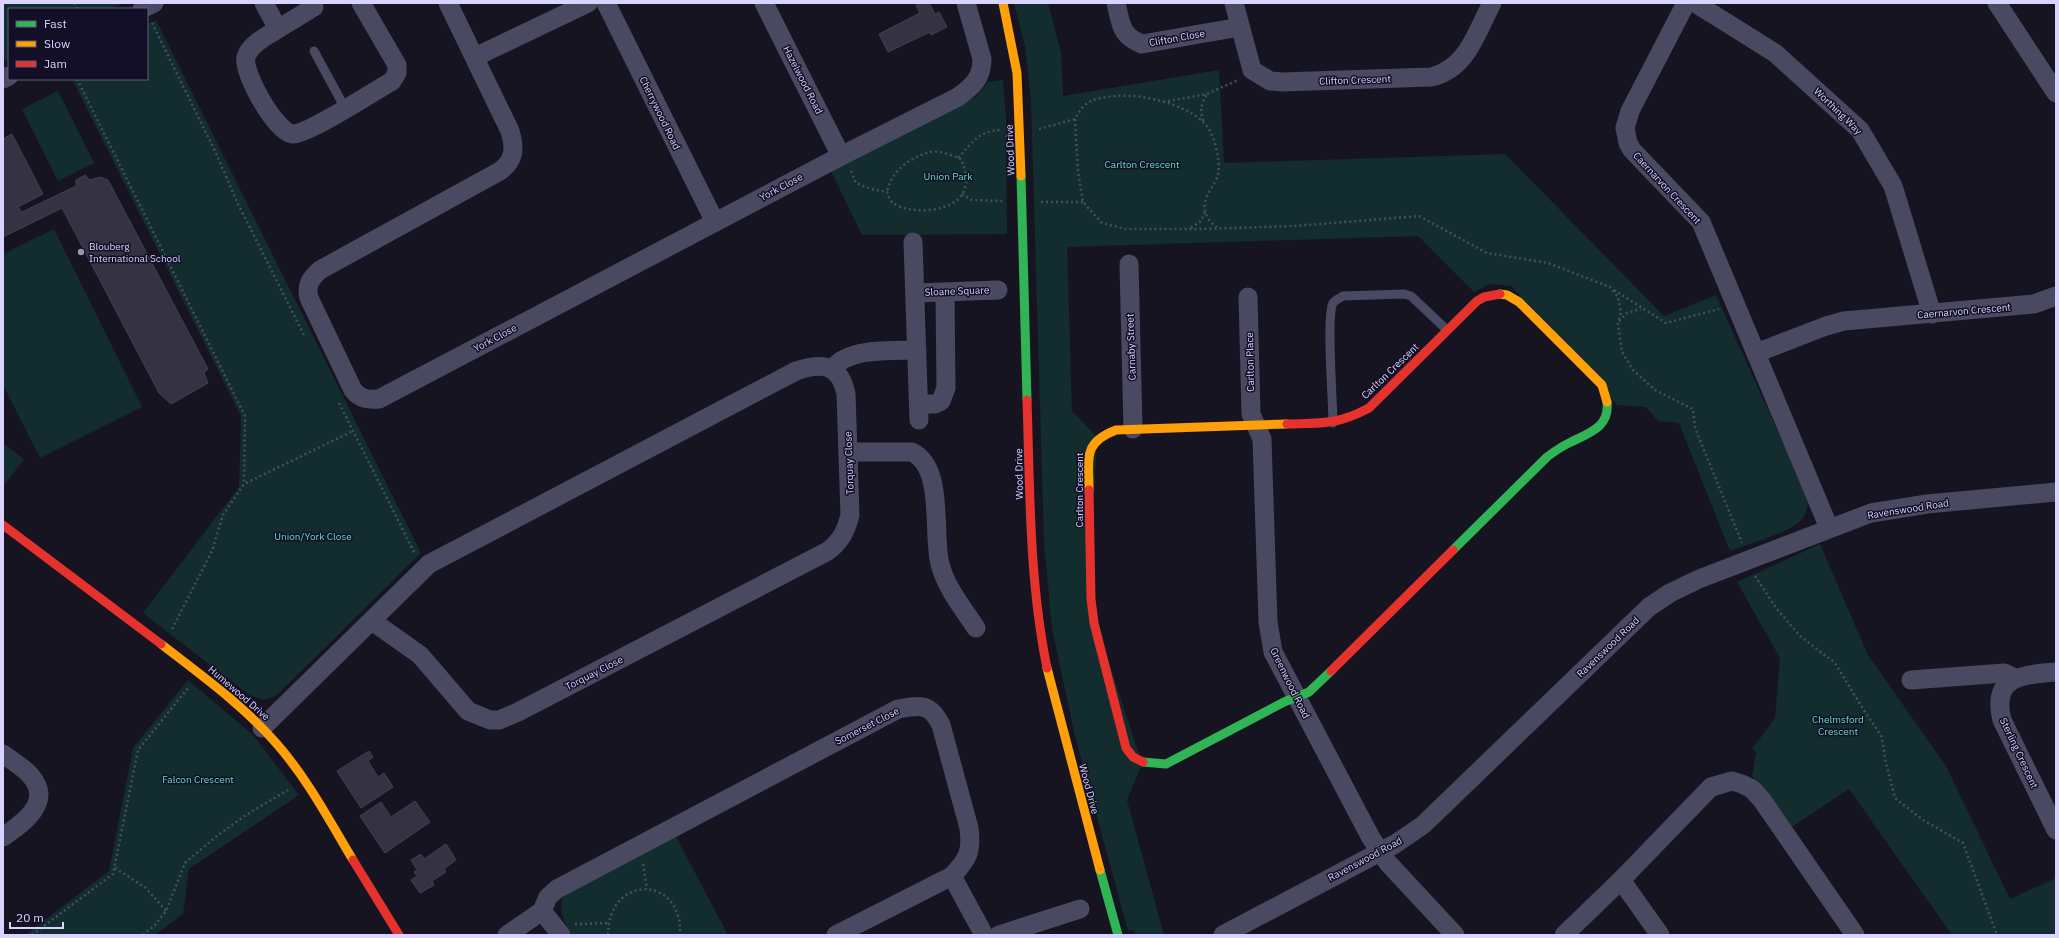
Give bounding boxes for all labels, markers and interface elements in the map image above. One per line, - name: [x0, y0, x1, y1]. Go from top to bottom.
- legend: [8, 8, 148, 80]
- text: Fast: [44, 16, 67, 31]
- street label: Clifton Close: [1148, 27, 1207, 49]
- text: Slow: [44, 36, 70, 51]
- street label: Hazelwood Road: [780, 44, 826, 116]
- text: Jam: [44, 56, 67, 71]
- street label: Clifton Crescent: [1319, 72, 1392, 88]
- street label: Cherrywood Road: [637, 74, 683, 152]
- street label: Worthing Way: [1811, 85, 1865, 137]
- street label: Wood Drive: [1003, 124, 1017, 176]
- street label: Caernarvon Crescent: [1630, 149, 1704, 227]
- park label: Carlton Crescent: [1105, 158, 1180, 171]
- street label: York Close: [757, 170, 805, 204]
- park label: Union Park: [924, 170, 973, 183]
- place label: Blouberg International School: [89, 240, 181, 265]
- marker: Blouberg International School: [76, 247, 86, 257]
- street label: Sloane Square: [924, 283, 990, 299]
- street label: Caernarvon Crescent: [1917, 300, 2012, 322]
- street label: Carnaby Street: [1123, 313, 1139, 381]
- street label: York Close: [471, 321, 519, 355]
- street label: Carlton Place: [1243, 332, 1257, 392]
- street label: Carlton Crescent: [1359, 340, 1422, 402]
- street label: Torquay Close: [841, 431, 857, 495]
- street label: Wood Drive: [1012, 448, 1026, 500]
- street label: Carlton Crescent: [1073, 452, 1086, 527]
- street label: Ravenswood Road: [1866, 496, 1950, 522]
- park label: Union/York Close: [274, 530, 352, 543]
- street label: Ravenswood Road: [1574, 614, 1642, 680]
- street label: Greenwood Road: [1267, 645, 1313, 721]
- street label: Torquay Close: [563, 653, 626, 693]
- street label: Humewood Drive: [206, 663, 273, 724]
- street label: Somerset Close: [833, 704, 902, 748]
- park label: Chelmsford Crescent: [1812, 713, 1864, 738]
- street label: Sterling Crescent: [1997, 715, 2041, 791]
- street label: Wood Drive: [1076, 763, 1102, 816]
- park label: Falcon Crescent: [162, 773, 234, 786]
- street label: Ravenswood Road: [1326, 834, 1404, 884]
- scale bar: [10, 904, 63, 930]
- text: 20 m: [16, 910, 44, 925]

